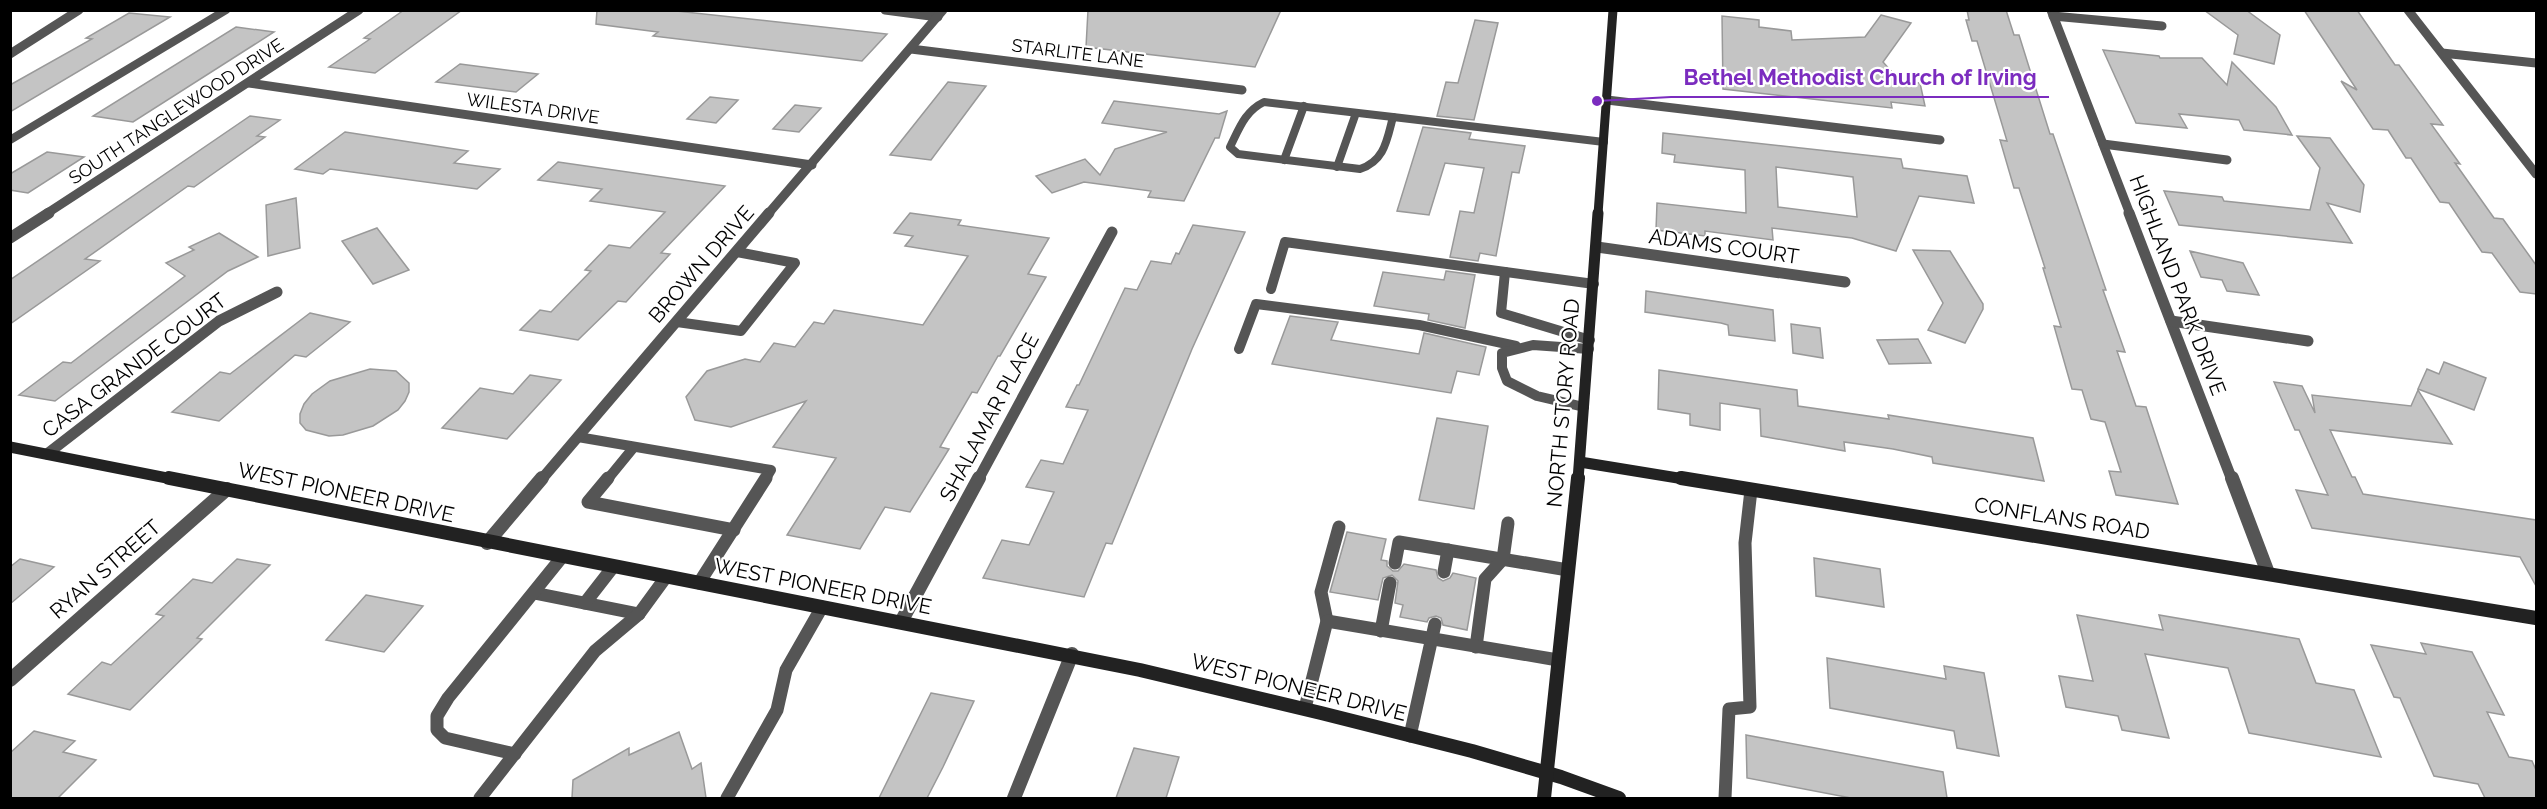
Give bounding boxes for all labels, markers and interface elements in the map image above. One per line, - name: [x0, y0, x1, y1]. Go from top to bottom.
- street label: SOUTH TANGLEWOOD DRIVE: [65, 34, 287, 188]
- street label: STARLITE LANE: [1010, 34, 1146, 72]
- callout: Bethel Methodist Church of Irving: [1671, 57, 2049, 97]
- text: Bethel Methodist Church of Irving: [1683, 64, 2037, 90]
- street label: WILESTA DRIVE: [465, 88, 601, 128]
- street label: HIGHLAND PARK DRIVE: [2124, 171, 2232, 399]
- street label: BROWN DRIVE: [643, 200, 759, 328]
- street label: ADAMS COURT: [1647, 223, 1801, 269]
- street label: CASA GRANDE COURT: [37, 287, 231, 442]
- street label: NORTH STORY ROAD: [1541, 298, 1585, 508]
- street label: SHALAMAR PLACE: [934, 329, 1044, 505]
- street label: WEST PIONEER DRIVE: [235, 457, 457, 527]
- street label: CONFLANS ROAD: [1972, 492, 2152, 544]
- street label: RYAN STREET: [45, 514, 166, 624]
- street label: WEST PIONEER DRIVE: [712, 553, 934, 619]
- street label: WEST PIONEER DRIVE: [1189, 648, 1409, 726]

